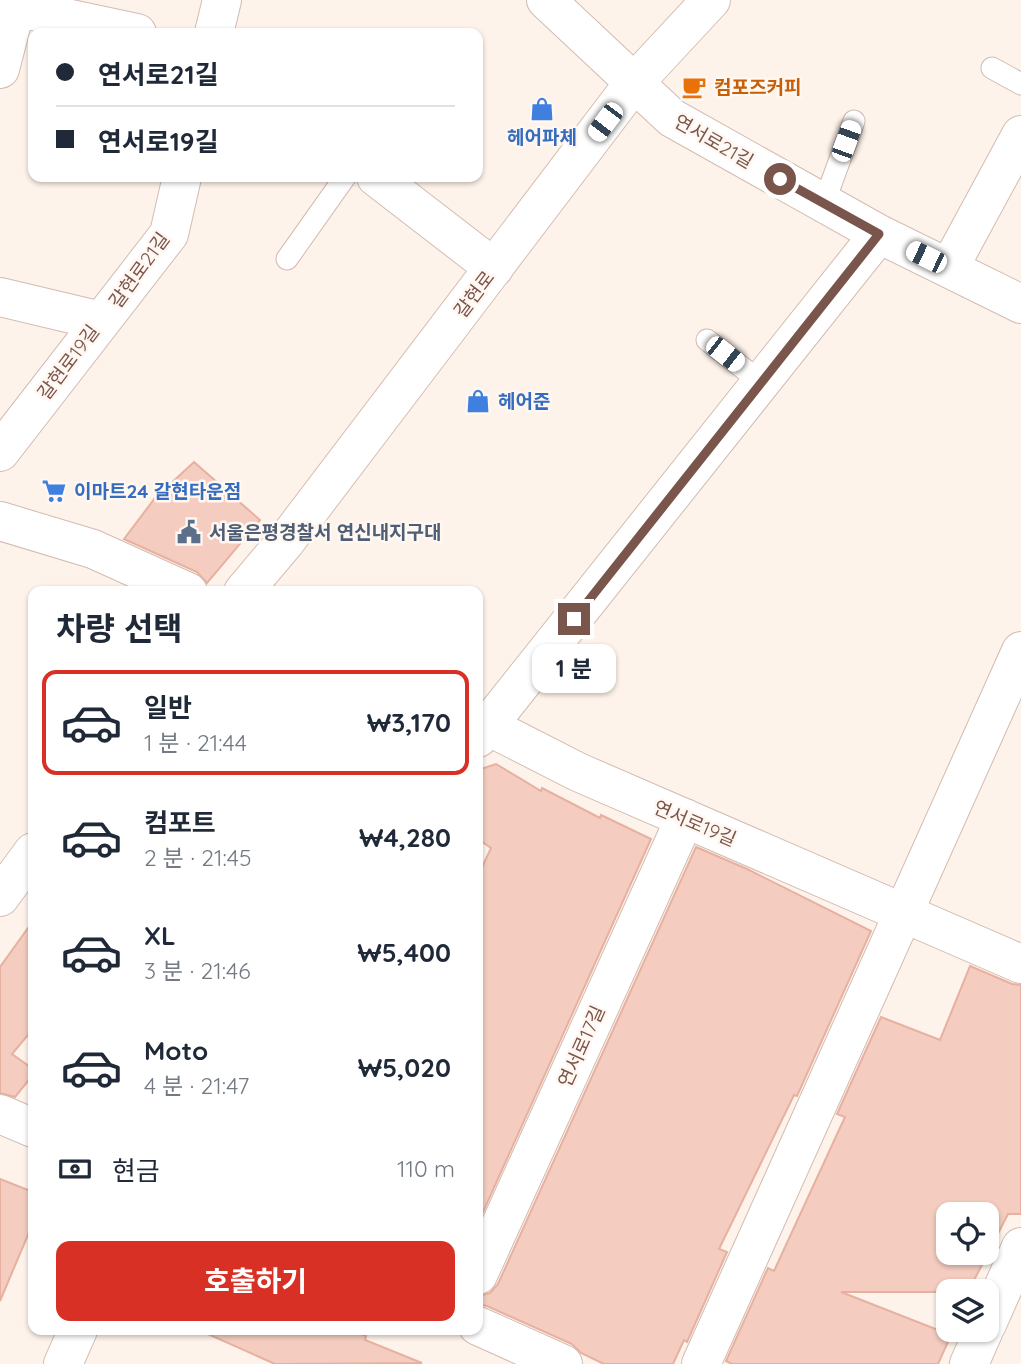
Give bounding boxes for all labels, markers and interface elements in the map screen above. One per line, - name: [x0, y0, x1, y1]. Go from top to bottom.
- text: 연서로21길: [98, 58, 219, 91]
- cafe icon: 컴포즈커피: [680, 73, 708, 101]
- place label: 컴포즈커피: [714, 75, 801, 99]
- shop icon: 헤어파체: [528, 95, 556, 123]
- car: [584, 99, 627, 145]
- street label: 연서로21길: [670, 109, 758, 173]
- car: [829, 118, 864, 164]
- text: 연서로19길: [98, 125, 219, 158]
- place label: 헤어파체: [507, 125, 577, 149]
- route start: [764, 163, 796, 195]
- street label: 갈현로21길: [104, 228, 174, 312]
- car: [903, 238, 950, 276]
- street label: 갈현로: [449, 266, 499, 322]
- street label: 갈현로19길: [32, 320, 104, 404]
- car: [702, 333, 749, 375]
- shop icon: 헤어준: [464, 387, 492, 415]
- place label: 헤어준: [498, 389, 550, 413]
- supermarket icon: 이마트24 갈현타운점: [40, 477, 68, 505]
- place label: 이마트24 갈현타운점: [74, 479, 241, 503]
- public building icon: 서울은평경찰서 연신내지구대: [175, 518, 203, 546]
- place label: 서울은평경찰서 연신내지구대: [209, 520, 442, 544]
- route end: [558, 603, 590, 635]
- text: 차량 선택: [56, 608, 183, 648]
- callout: 1 분: [532, 644, 616, 692]
- text: 1 분: [556, 654, 592, 683]
- icon: car: [60, 691, 123, 754]
- text: 일반: [144, 691, 192, 724]
- text: ₩3,170: [367, 706, 451, 739]
- text: 1 분 · 21:44: [144, 728, 247, 757]
- street label: 연서로19길: [650, 795, 740, 851]
- icon: car: [60, 806, 123, 869]
- text: 컴포트: [144, 806, 216, 839]
- text: ₩4,280: [359, 821, 451, 854]
- text: 2 분 · 21:45: [144, 843, 252, 872]
- text: XL: [144, 919, 176, 952]
- icon: car: [60, 921, 123, 984]
- text: ₩5,400: [357, 936, 451, 969]
- text: 3 분 · 21:46: [144, 956, 251, 985]
- street label: 연서로17길: [552, 1002, 610, 1090]
- text: Moto: [144, 1034, 208, 1067]
- icon: car: [60, 1036, 123, 1099]
- text: ₩5,020: [358, 1051, 451, 1084]
- text: 4 분 · 21:47: [144, 1071, 249, 1100]
- icon: cash: [56, 1150, 94, 1188]
- text: 현금: [112, 1154, 160, 1187]
- text: 110 m: [397, 1154, 455, 1183]
- map controls: [936, 1202, 999, 1342]
- button: locate: [936, 1202, 999, 1265]
- button: 호출하기: [56, 1241, 455, 1321]
- button: layers: [936, 1279, 999, 1342]

